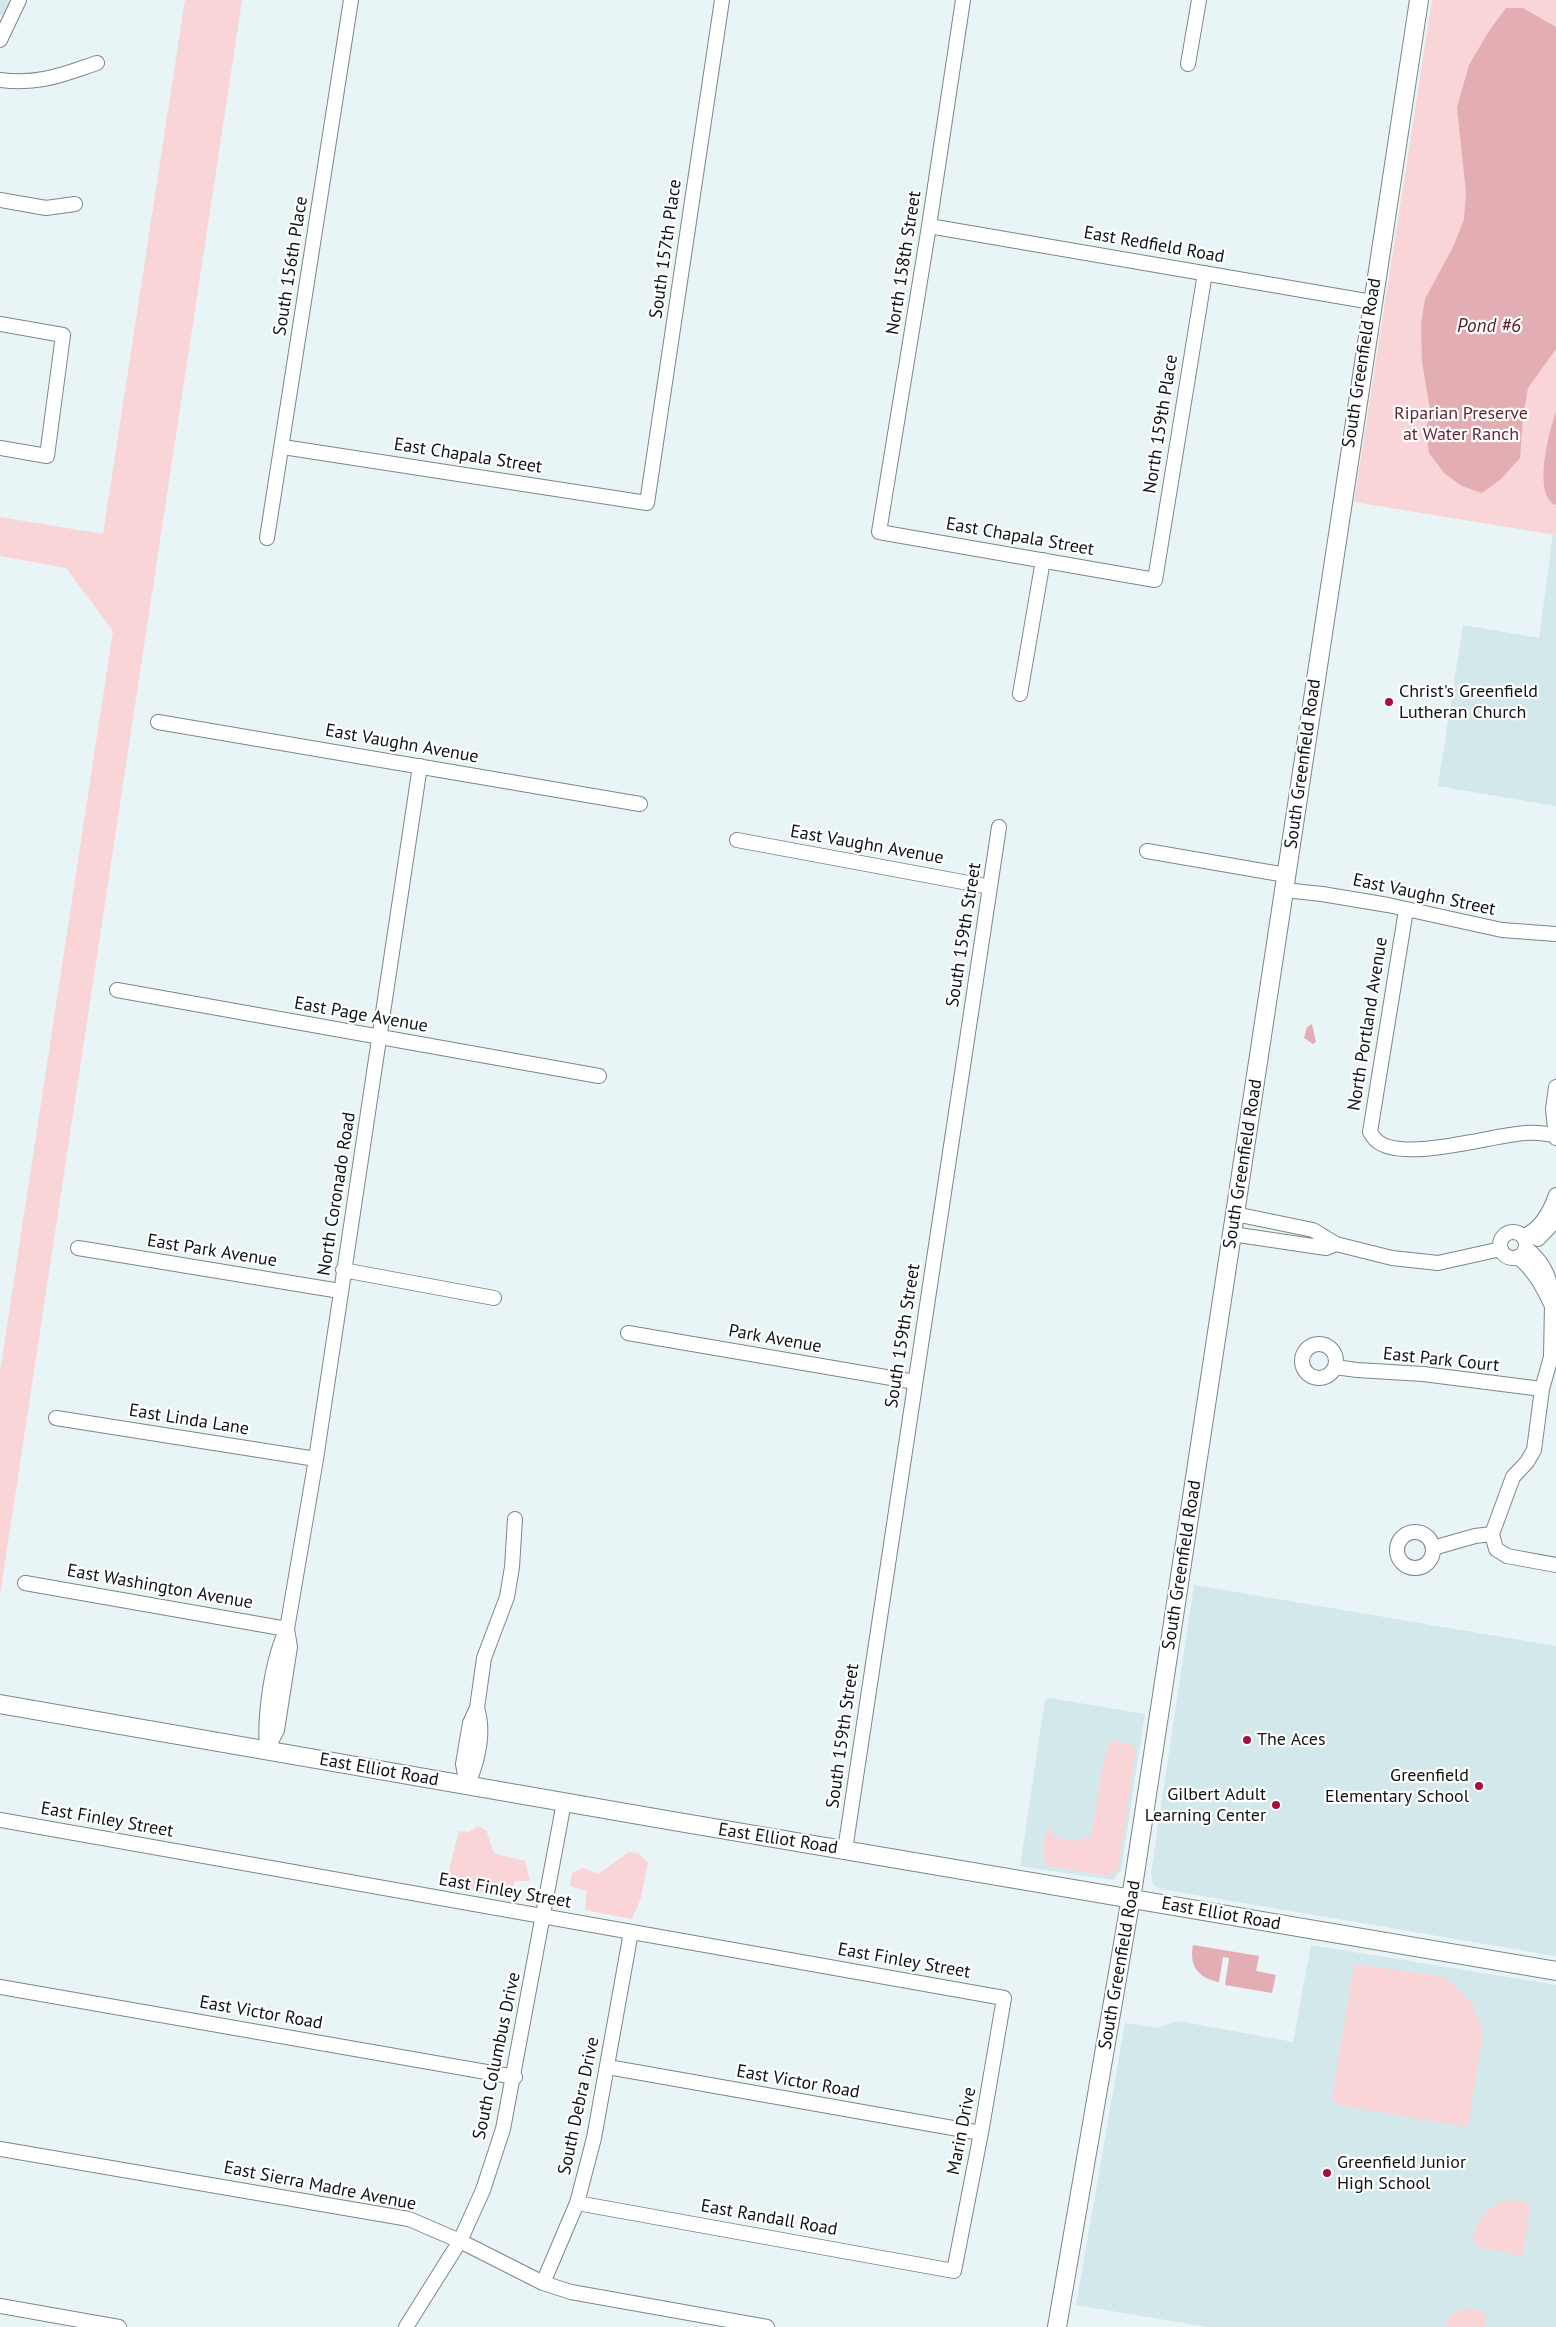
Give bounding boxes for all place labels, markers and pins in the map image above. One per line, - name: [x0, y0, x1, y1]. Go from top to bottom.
- place label: Christ's Greenfield Lutheran Church: [1399, 681, 1538, 724]
- marker: Christ's Greenfield Lutheran Church: [1383, 696, 1395, 708]
- place label: The Aces: [1257, 1729, 1326, 1751]
- marker: The Aces: [1241, 1734, 1253, 1746]
- place label: Greenfield Elementary School: [1325, 1765, 1469, 1808]
- marker: Greenfield Elementary School: [1473, 1780, 1485, 1792]
- place label: Gilbert Adult Learning Center: [1145, 1784, 1266, 1826]
- marker: Gilbert Adult Learning Center: [1270, 1799, 1282, 1811]
- place label: Greenfield Junior High School: [1337, 2152, 1466, 2194]
- marker: Greenfield Junior High School: [1321, 2167, 1333, 2179]

